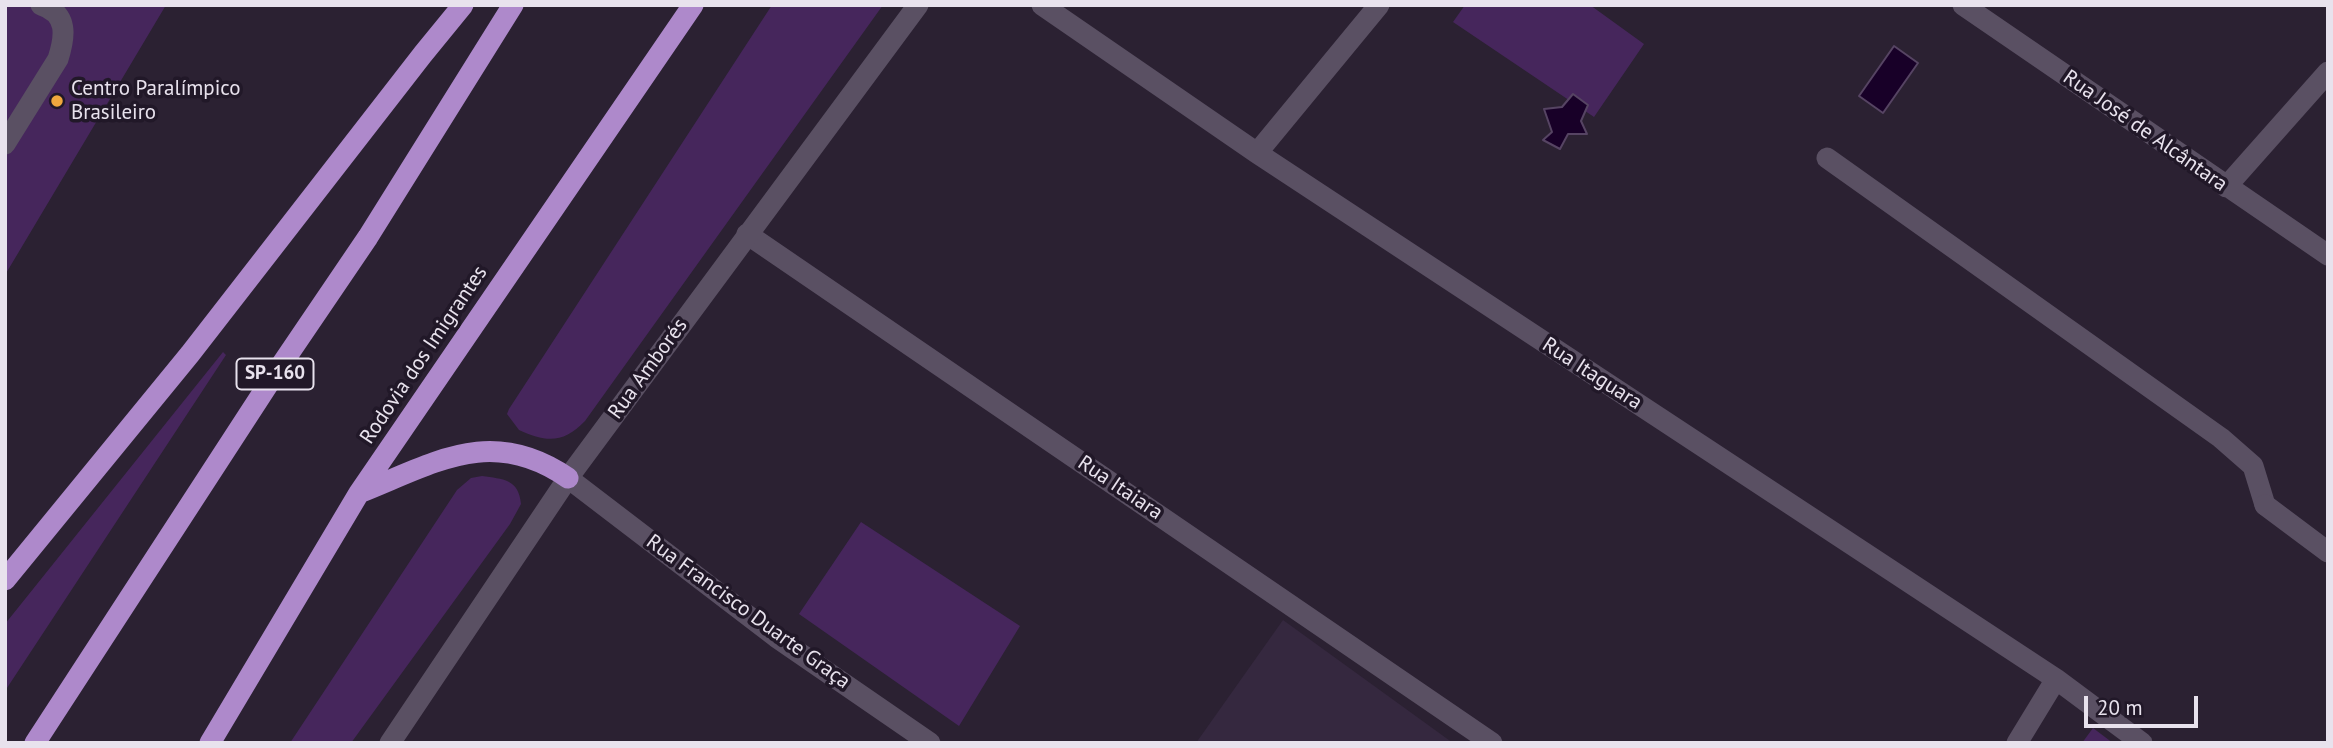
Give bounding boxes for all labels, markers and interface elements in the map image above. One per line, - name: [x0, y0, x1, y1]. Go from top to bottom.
- street label: Rua José de Alcântara: [2058, 65, 2232, 197]
- place label: Centro Paralímpico Brasileiro: [71, 76, 241, 126]
- marker: Centro Paralímpico Brasileiro: [49, 93, 65, 109]
- street label: Rodovia dos Imigrantes: [355, 261, 493, 449]
- street label: Rua Amborés: [603, 314, 693, 424]
- street label: Rua Itaguara: [1537, 332, 1647, 416]
- road number: SP-160: [236, 358, 314, 390]
- street label: Rua Itaiara: [1073, 450, 1167, 526]
- street label: Rua Francisco Duarte Graça: [641, 530, 855, 694]
- scale bar: [2088, 682, 2202, 726]
- text: 20 m: [2097, 694, 2143, 721]

